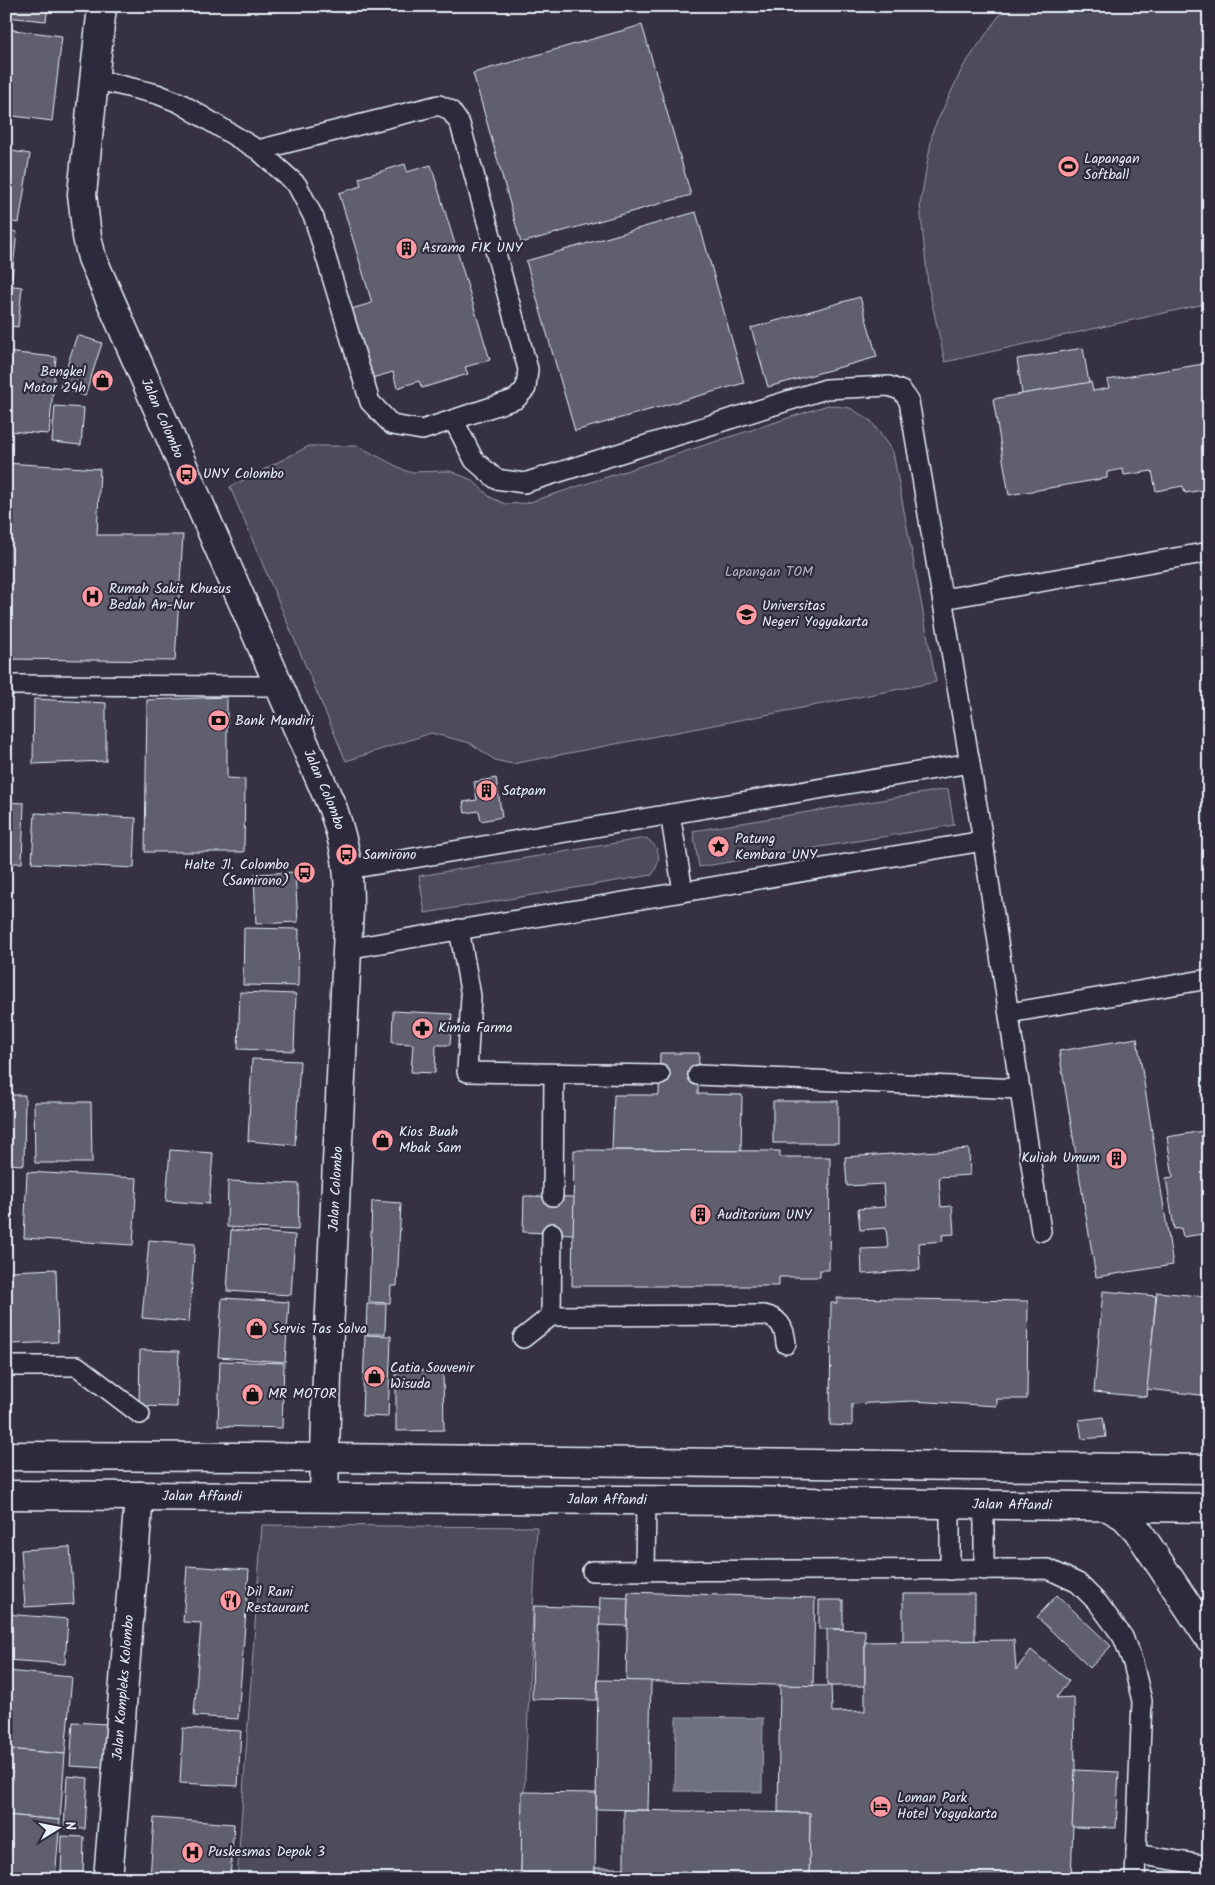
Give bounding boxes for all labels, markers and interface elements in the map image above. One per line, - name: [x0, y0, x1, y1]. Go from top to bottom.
- place label: Lapangan Softball: [1084, 148, 1140, 186]
- sports icon: Lapangan Softball: [1056, 155, 1080, 179]
- building icon: Asrama FIK UNY: [394, 236, 418, 260]
- place label: Asrama FIK UNY: [422, 237, 523, 259]
- place label: Bengkel Motor 24h: [23, 361, 87, 399]
- shop icon: Bengkel Motor 24h: [90, 368, 114, 392]
- street label: Jalan Colombo: [135, 375, 189, 462]
- bus stop icon: UNY Colombo: [175, 462, 199, 486]
- place label: UNY Colombo: [203, 463, 284, 485]
- park label: Lapangan TOM: [725, 561, 813, 583]
- place label: Rumah Sakit Khusus Bedah An-Nur: [109, 578, 231, 616]
- hospital icon: Rumah Sakit Khusus Bedah An-Nur: [81, 585, 105, 609]
- place label: Universitas Negeri Yogyakarta: [762, 595, 868, 633]
- school or university icon: Universitas Negeri Yogyakarta: [734, 602, 758, 626]
- bank icon: Bank Mandiri: [207, 709, 231, 733]
- place label: Bank Mandiri: [235, 710, 314, 732]
- street label: Jalan Colombo: [297, 746, 350, 833]
- building icon: Satpam: [474, 779, 498, 803]
- place label: Satpam: [502, 780, 546, 802]
- place label: Patung Kembara UNY: [735, 828, 818, 866]
- place icon: Patung Kembara UNY: [707, 835, 731, 859]
- bus stop icon: Samirono: [335, 843, 359, 867]
- place label: Samirono: [363, 844, 416, 866]
- place label: Halte Jl. Colombo (Samirono): [184, 854, 289, 892]
- bus stop icon: Halte Jl. Colombo (Samirono): [293, 861, 317, 885]
- pharmacy icon: Kimia Farma: [410, 1016, 434, 1040]
- place label: Kimia Farma: [438, 1017, 513, 1039]
- place label: Kios Buah Mbak Sam: [399, 1121, 461, 1159]
- shop icon: Kios Buah Mbak Sam: [371, 1128, 395, 1152]
- street label: Jalan Colombo: [323, 1146, 349, 1232]
- building icon: Kuliah Umum: [1104, 1146, 1128, 1170]
- place label: Kuliah Umum: [1021, 1147, 1100, 1169]
- building icon: Auditorium UNY: [689, 1203, 713, 1227]
- place label: Auditorium UNY: [717, 1204, 813, 1226]
- shop icon: Servis Tas Salva: [244, 1317, 268, 1341]
- place label: Servis Tas Salva: [272, 1318, 367, 1340]
- place label: Catia Souvenir Wisuda: [390, 1357, 475, 1395]
- shop icon: Catia Souvenir Wisuda: [362, 1364, 386, 1388]
- shop icon: MR MOTOR: [240, 1382, 264, 1406]
- place label: MR MOTOR: [268, 1383, 337, 1405]
- street label: Jalan Affandi: [162, 1485, 243, 1508]
- street label: Jalan Affandi: [567, 1489, 648, 1511]
- street label: Jalan Affandi: [972, 1493, 1053, 1517]
- place label: Dil Rani Restaurant: [246, 1581, 310, 1619]
- restaurant icon: Dil Rani Restaurant: [218, 1588, 242, 1612]
- street label: Jalan Kompleks Kolombo: [107, 1614, 140, 1761]
- place label: Loman Park Hotel Yogyakarta: [897, 1787, 997, 1825]
- hotel icon: Loman Park Hotel Yogyakarta: [869, 1794, 893, 1818]
- north arrow: [32, 1802, 82, 1852]
- text: N: [58, 1820, 81, 1832]
- hospital icon: Puskesmas Depok 3: [180, 1840, 204, 1864]
- place label: Puskesmas Depok 3: [208, 1841, 325, 1863]

